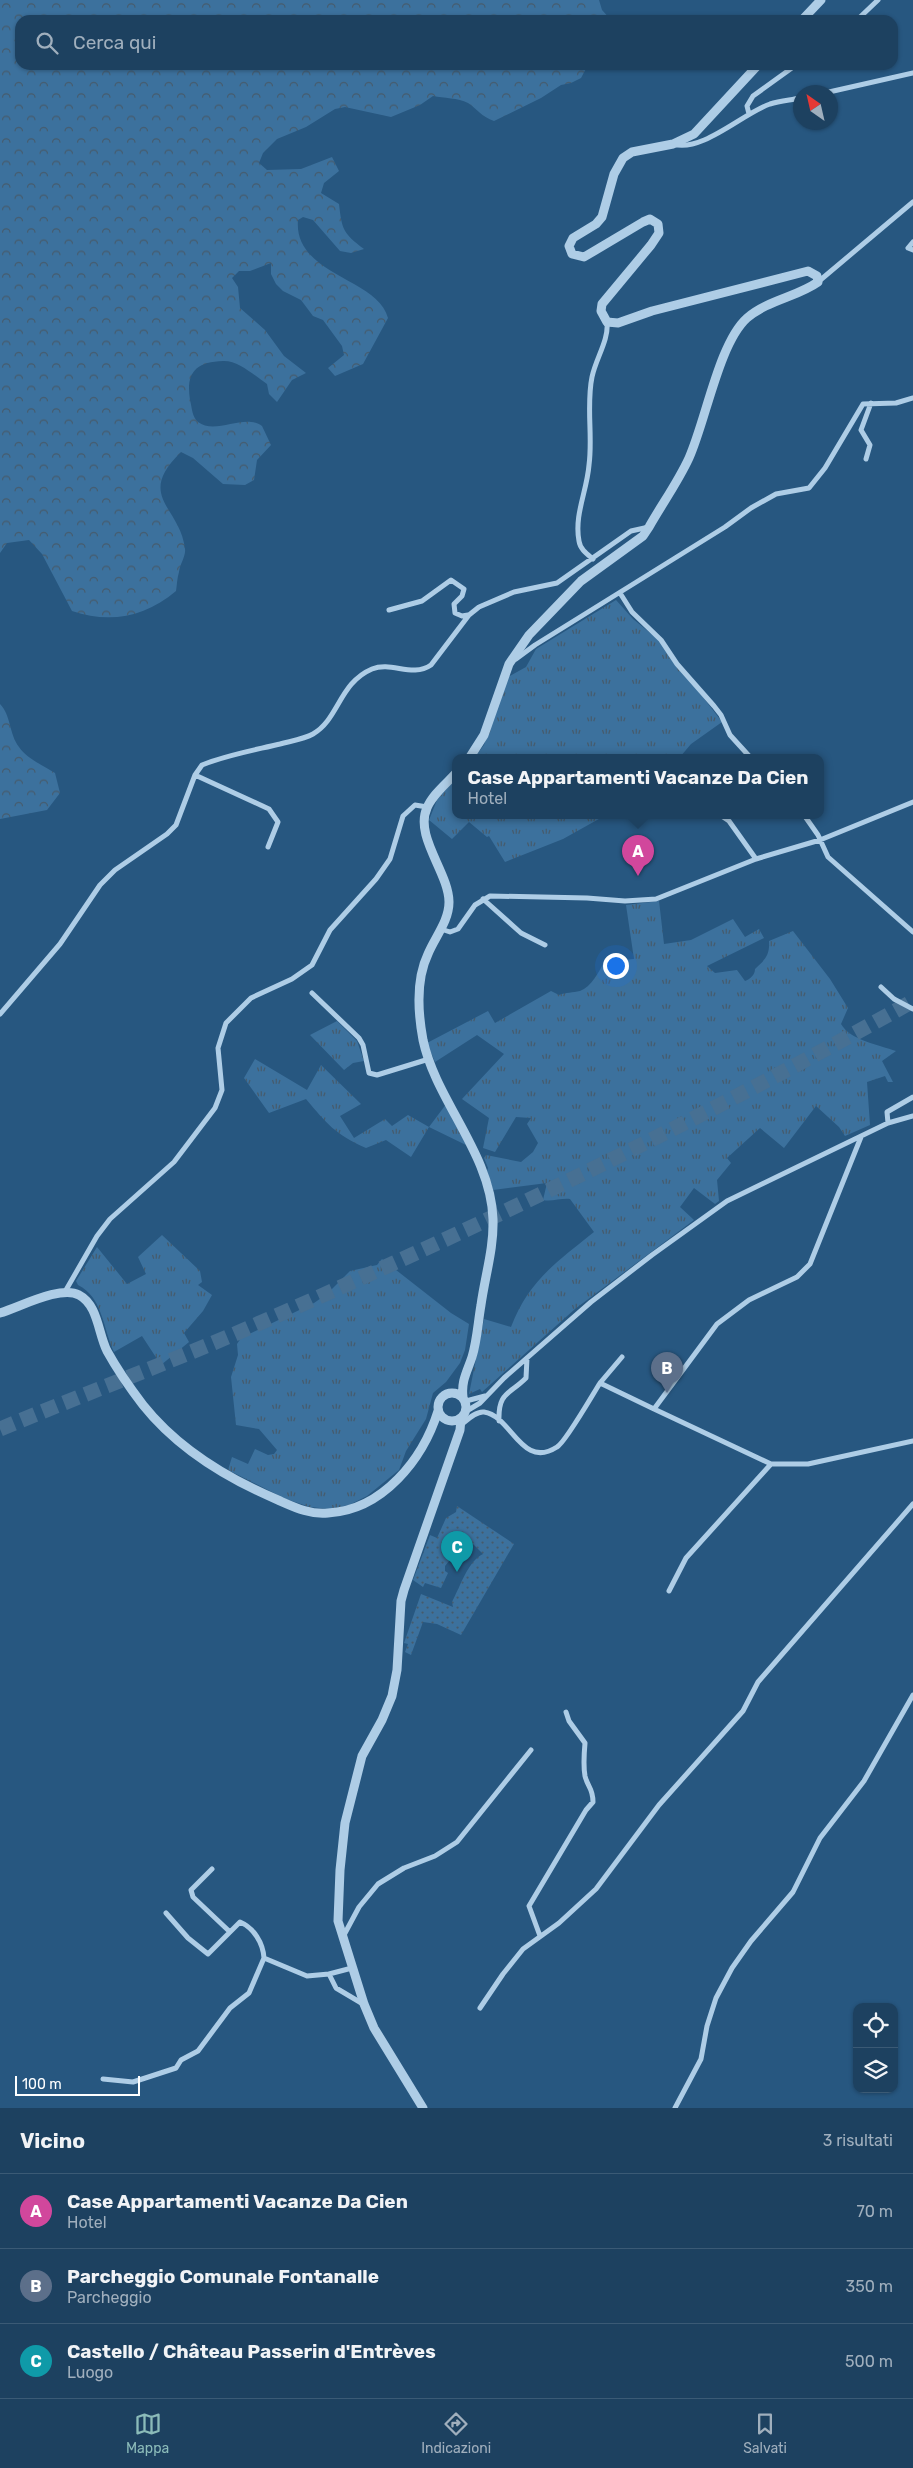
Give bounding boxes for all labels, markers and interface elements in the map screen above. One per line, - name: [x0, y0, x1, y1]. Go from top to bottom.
- search box: [15, 15, 898, 70]
- icon: search: [33, 29, 61, 57]
- text: Cerca qui: [73, 31, 156, 54]
- north arrow: [793, 85, 838, 130]
- popup: [452, 754, 824, 819]
- text: Case Appartamenti Vacanze Da Cien: [468, 766, 808, 789]
- text: Hotel: [468, 789, 507, 808]
- pin: A: [622, 835, 654, 876]
- your location: [603, 953, 629, 979]
- pin: B: [651, 1352, 683, 1393]
- pin: C: [441, 1531, 473, 1572]
- map controls: [853, 2003, 898, 2093]
- button: locate: [853, 2003, 898, 2048]
- button: layers: [853, 2048, 898, 2093]
- scale bar: [15, 2073, 140, 2096]
- text: 100 m: [22, 2076, 62, 2093]
- text: Vicino: [20, 2128, 85, 2153]
- text: 3 risultati: [823, 2131, 893, 2150]
- text: Case Appartamenti Vacanze Da Cien: [67, 2190, 408, 2213]
- text: A: [30, 2202, 42, 2221]
- text: 70 m: [856, 2202, 893, 2221]
- text: Hotel: [67, 2213, 107, 2232]
- text: Parcheggio Comunale Fontanalle: [67, 2265, 379, 2288]
- text: B: [30, 2277, 42, 2296]
- text: 350 m: [846, 2277, 893, 2296]
- text: Parcheggio: [67, 2288, 152, 2307]
- text: Castello / Château Passerin d'Entrèves: [67, 2340, 436, 2363]
- text: C: [30, 2352, 42, 2371]
- text: 500 m: [845, 2352, 893, 2371]
- text: Luogo: [67, 2363, 113, 2382]
- tab: Mappa: [126, 2410, 169, 2457]
- tab: Indicazioni: [421, 2410, 491, 2457]
- tab: Salvati: [743, 2410, 787, 2457]

